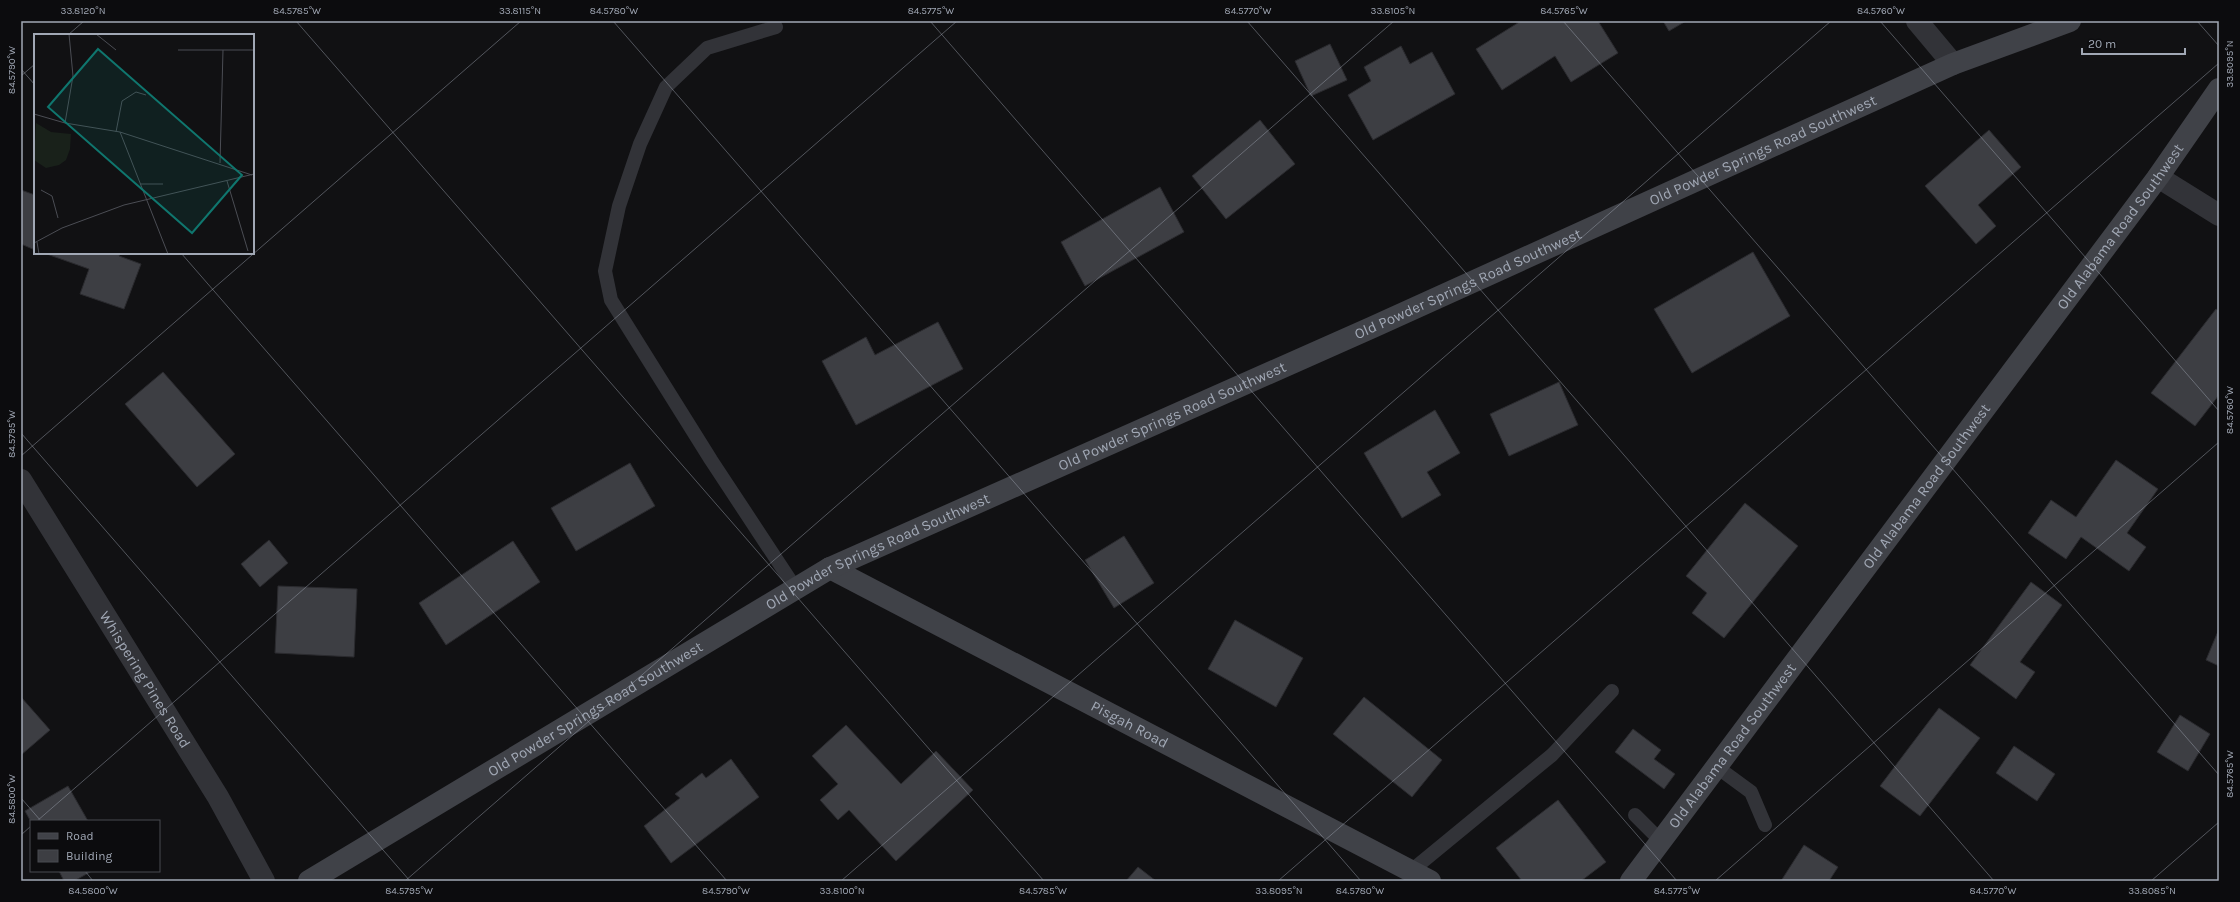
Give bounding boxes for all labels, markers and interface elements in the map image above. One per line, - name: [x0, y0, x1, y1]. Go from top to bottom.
- text: 33.8120°N: [60, 5, 106, 17]
- text: 84.5785°W: [273, 5, 321, 17]
- text: 33.8115°N: [499, 5, 541, 17]
- text: 84.5780°W: [590, 5, 638, 17]
- text: 84.5775°W: [908, 5, 954, 17]
- text: 84.5770°W: [1225, 5, 1271, 17]
- text: 33.8105°N: [1371, 5, 1415, 17]
- text: 84.5765°W: [1540, 5, 1588, 17]
- text: 84.5760°W: [1857, 5, 1905, 17]
- scale bar: [2082, 30, 2185, 56]
- inset map: [34, 34, 254, 254]
- text: 20 m: [2088, 37, 2116, 51]
- text: 33.8095°N: [2224, 40, 2236, 88]
- text: 84.5790°W: [6, 46, 18, 94]
- street label: Old Powder Springs Road Southwest: [1647, 91, 1880, 209]
- street label: Old Alabama Road Southwest: [2053, 140, 2188, 313]
- street label: Old Powder Springs Road Southwest: [1351, 225, 1585, 343]
- street label: Old Powder Springs Road Southwest: [1055, 358, 1289, 475]
- text: 84.5760°W: [2224, 386, 2236, 434]
- street label: Old Alabama Road Southwest: [1859, 400, 1994, 572]
- text: 84.5795°W: [6, 410, 18, 458]
- street label: Old Powder Springs Road Southwest: [762, 489, 993, 614]
- street label: Whispering Pines Road: [96, 608, 194, 751]
- street label: Old Powder Springs Road Southwest: [485, 637, 706, 780]
- street label: Old Alabama Road Southwest: [1665, 659, 1800, 832]
- street label: Pisgah Road: [1088, 697, 1171, 752]
- text: 84.5765°W: [2224, 750, 2236, 798]
- text: 84.5800°W: [6, 774, 18, 824]
- legend: [30, 820, 160, 872]
- text: Road: [66, 829, 94, 843]
- text: Building: [66, 849, 113, 863]
- text: 84.5800°W: [68, 885, 118, 897]
- text: 84.5795°W: [385, 885, 433, 897]
- text: 84.5790°W: [702, 885, 750, 897]
- text: 33.8100°N: [819, 885, 865, 897]
- text: 84.5785°W: [1019, 885, 1067, 897]
- text: 33.8095°N: [1255, 885, 1303, 897]
- text: 84.5780°W: [1336, 885, 1384, 897]
- text: 84.5775°W: [1654, 885, 1700, 897]
- text: 84.5770°W: [1970, 885, 2016, 897]
- text: 33.8085°N: [2128, 885, 2176, 897]

